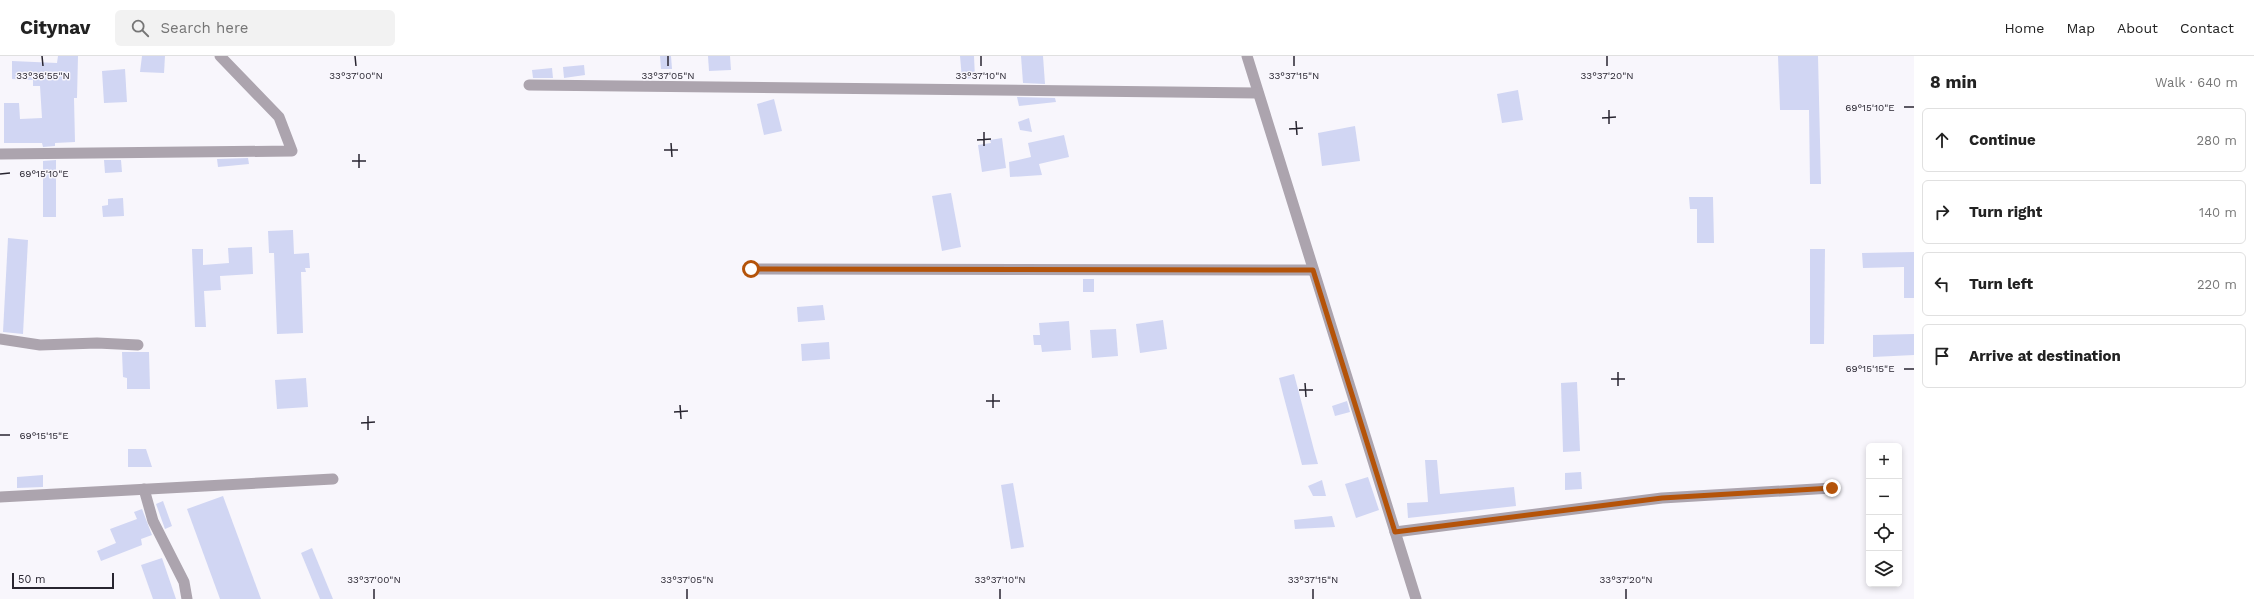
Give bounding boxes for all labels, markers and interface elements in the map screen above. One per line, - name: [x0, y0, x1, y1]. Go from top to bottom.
- search box: [115, 10, 395, 46]
- text: Citynav: [20, 16, 91, 39]
- icon: search: [129, 17, 151, 39]
- text: Search here: [161, 19, 248, 37]
- text: Home: [2004, 20, 2044, 36]
- text: Map: [2066, 20, 2095, 36]
- text: About: [2117, 20, 2158, 36]
- text: Contact: [2180, 20, 2234, 36]
- text: 33°36'55"N: [16, 70, 70, 81]
- text: 33°37'00"N: [329, 70, 383, 81]
- text: 33°37'05"N: [641, 70, 695, 81]
- text: 33°37'10"N: [955, 70, 1007, 81]
- text: 33°37'15"N: [1269, 70, 1319, 81]
- text: 33°37'20"N: [1580, 70, 1634, 81]
- text: 8 min: [1930, 72, 1977, 92]
- text: Walk · 640 m: [2155, 75, 2238, 90]
- text: 69°15'10"E: [1845, 102, 1895, 113]
- icon: ahead: [1931, 129, 1953, 151]
- text: Continue: [1969, 131, 2036, 149]
- text: 280 m: [2197, 133, 2237, 148]
- text: 69°15'10"E: [19, 168, 69, 179]
- icon: right: [1931, 201, 1953, 223]
- text: Turn right: [1969, 203, 2042, 221]
- text: 140 m: [2199, 205, 2237, 220]
- route start: [742, 260, 760, 278]
- icon: left: [1931, 273, 1953, 295]
- text: Turn left: [1969, 275, 2033, 293]
- text: 220 m: [2197, 277, 2237, 292]
- icon: arrive: [1931, 345, 1953, 367]
- text: Arrive at destination: [1969, 347, 2121, 365]
- text: 69°15'15"E: [1845, 363, 1895, 374]
- text: 69°15'15"E: [19, 430, 69, 441]
- map controls: [1866, 443, 1902, 587]
- button: +: [1866, 443, 1902, 479]
- route end: [1823, 479, 1841, 497]
- button: −: [1866, 479, 1902, 515]
- button: locate: [1866, 515, 1902, 551]
- button: layers: [1866, 551, 1902, 587]
- scale bar: [12, 571, 114, 590]
- text: 50 m: [18, 573, 45, 586]
- text: 33°37'00"N: [347, 574, 401, 585]
- text: 33°37'05"N: [660, 574, 714, 585]
- text: 33°37'10"N: [974, 574, 1026, 585]
- text: 33°37'15"N: [1288, 574, 1338, 585]
- text: 33°37'20"N: [1599, 574, 1653, 585]

